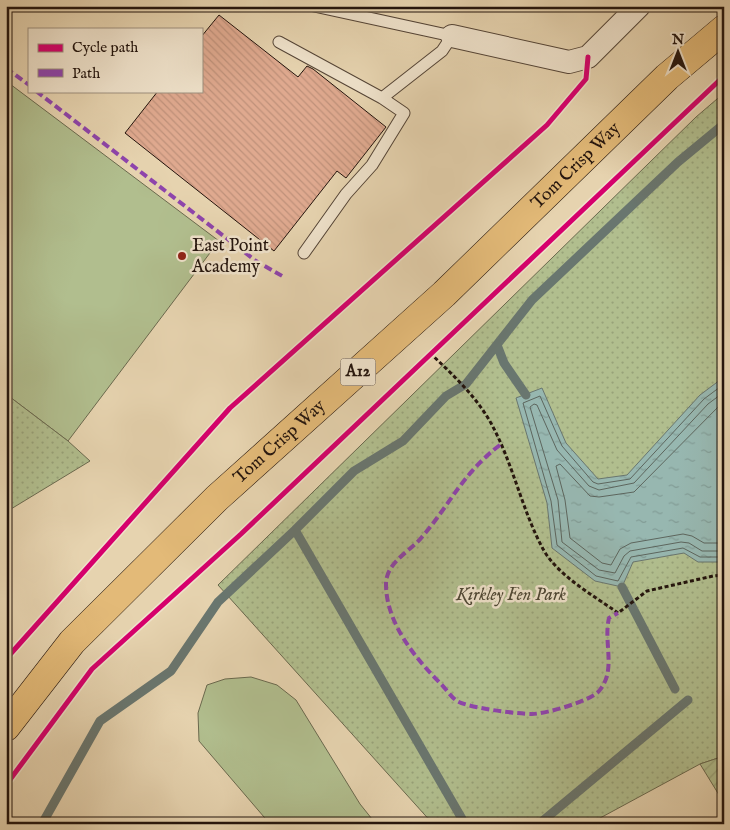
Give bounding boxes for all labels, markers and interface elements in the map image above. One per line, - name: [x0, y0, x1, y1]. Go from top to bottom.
- legend: [28, 28, 202, 92]
- north arrow: [652, 28, 702, 78]
- text: N: [671, 31, 684, 49]
- text: Cycle path: [72, 38, 138, 57]
- text: Path: [72, 64, 100, 83]
- street label: Tom Crisp Way: [526, 117, 625, 214]
- place label: East Point Academy: [191, 235, 269, 279]
- marker: East Point Academy: [176, 250, 188, 262]
- road number: A12: [340, 358, 376, 386]
- street label: Tom Crisp Way: [229, 394, 330, 489]
- park label: Kirkley Fen Park: [455, 584, 566, 607]

